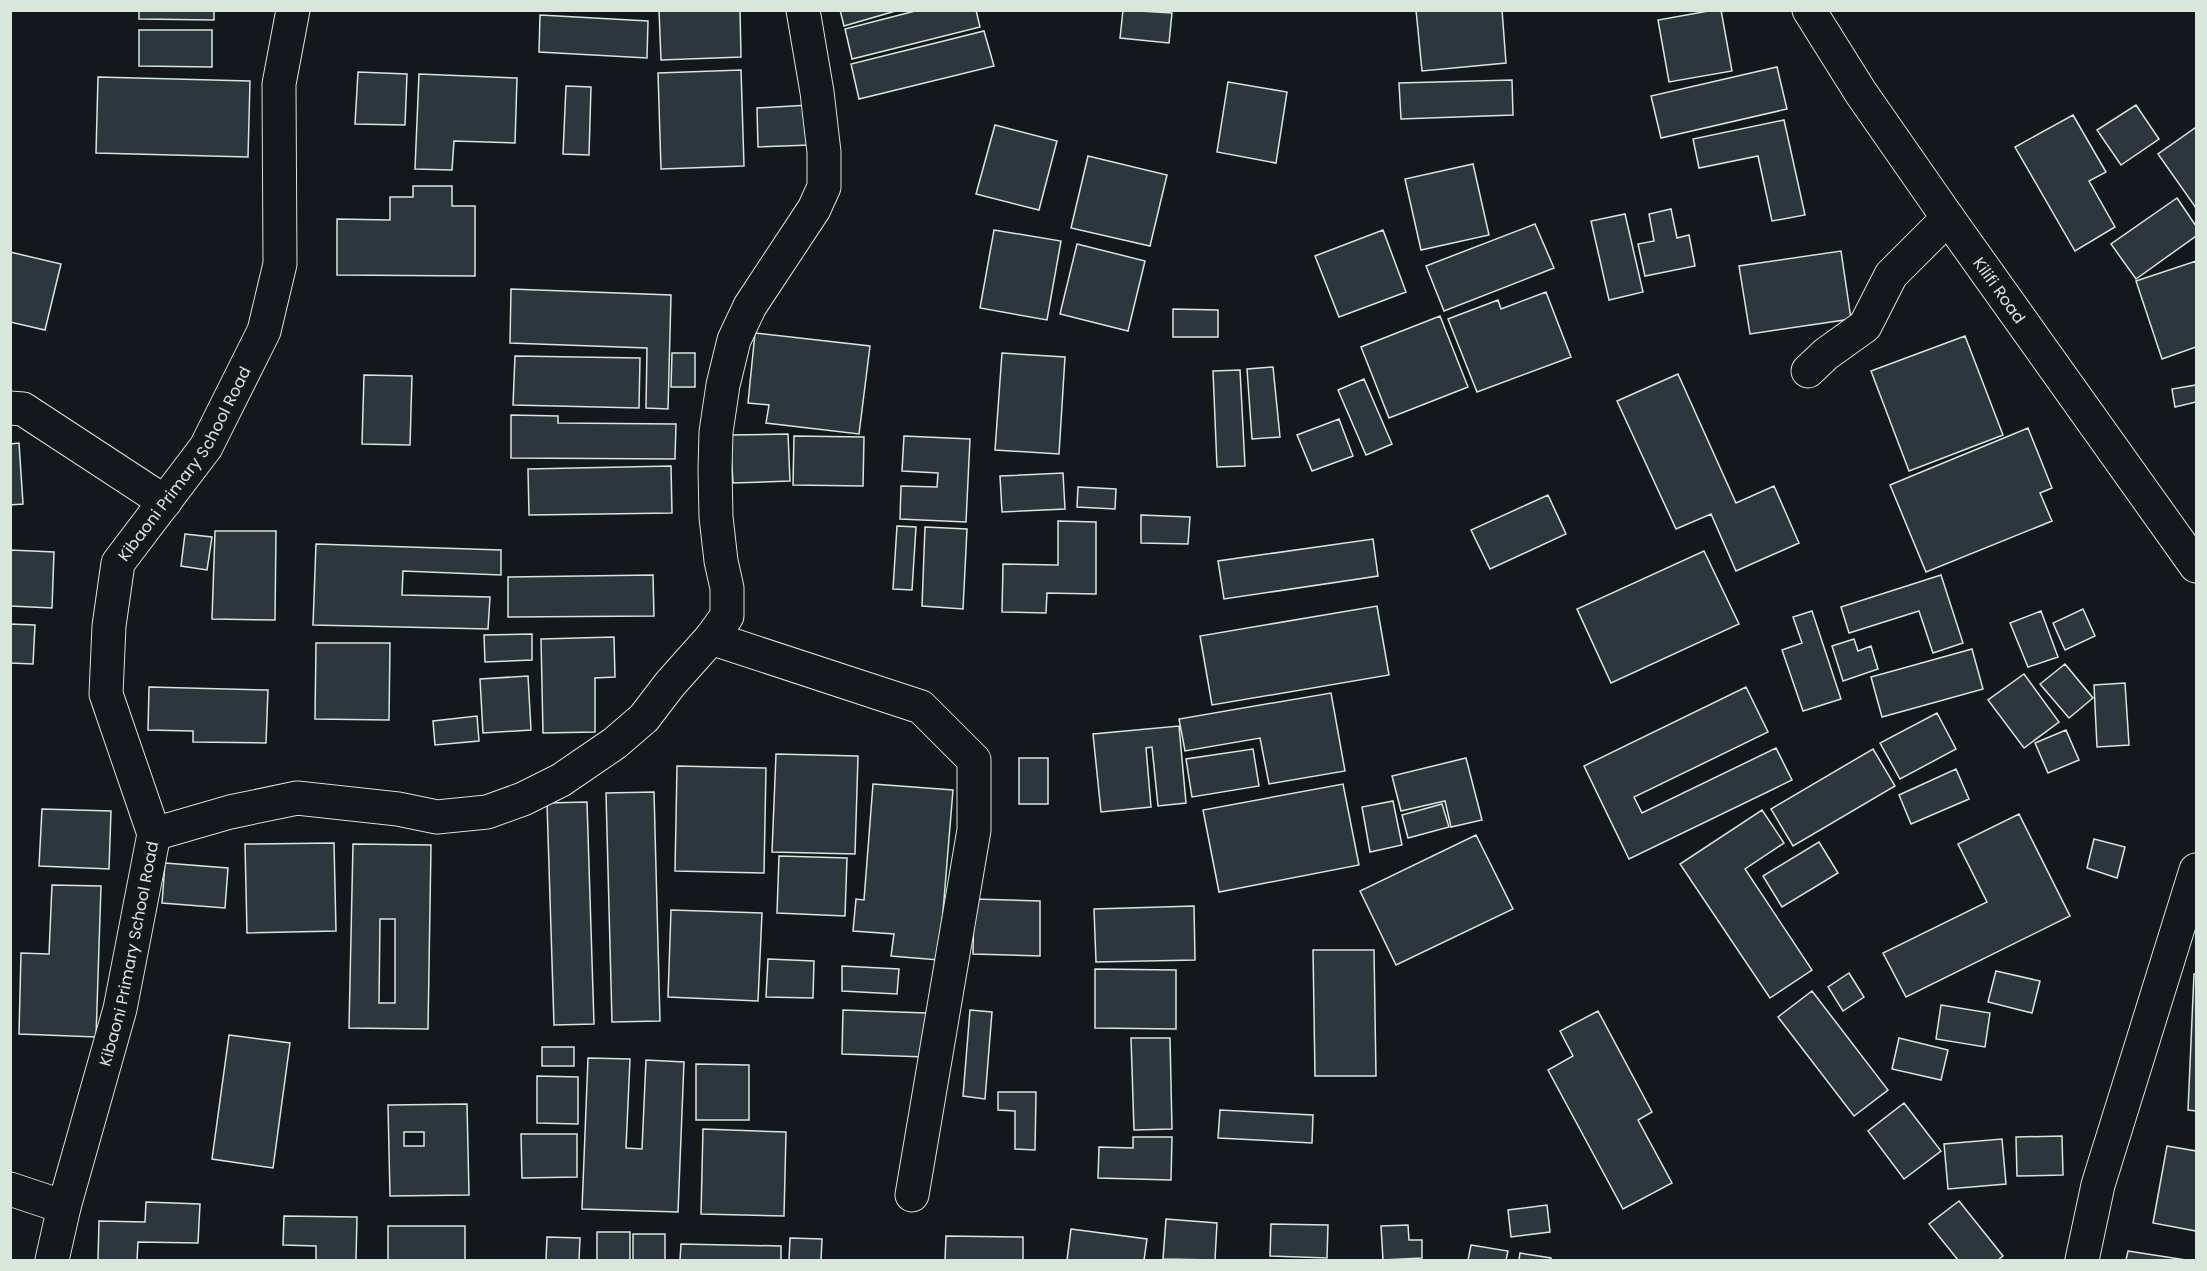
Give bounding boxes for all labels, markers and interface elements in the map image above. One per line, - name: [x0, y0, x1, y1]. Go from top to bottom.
- street label: Kilifi Road: [1968, 253, 2031, 328]
- street label: Kibaoni Primary School Road: [112, 362, 257, 566]
- street label: Kibaoni Primary School Road: [93, 839, 164, 1069]

